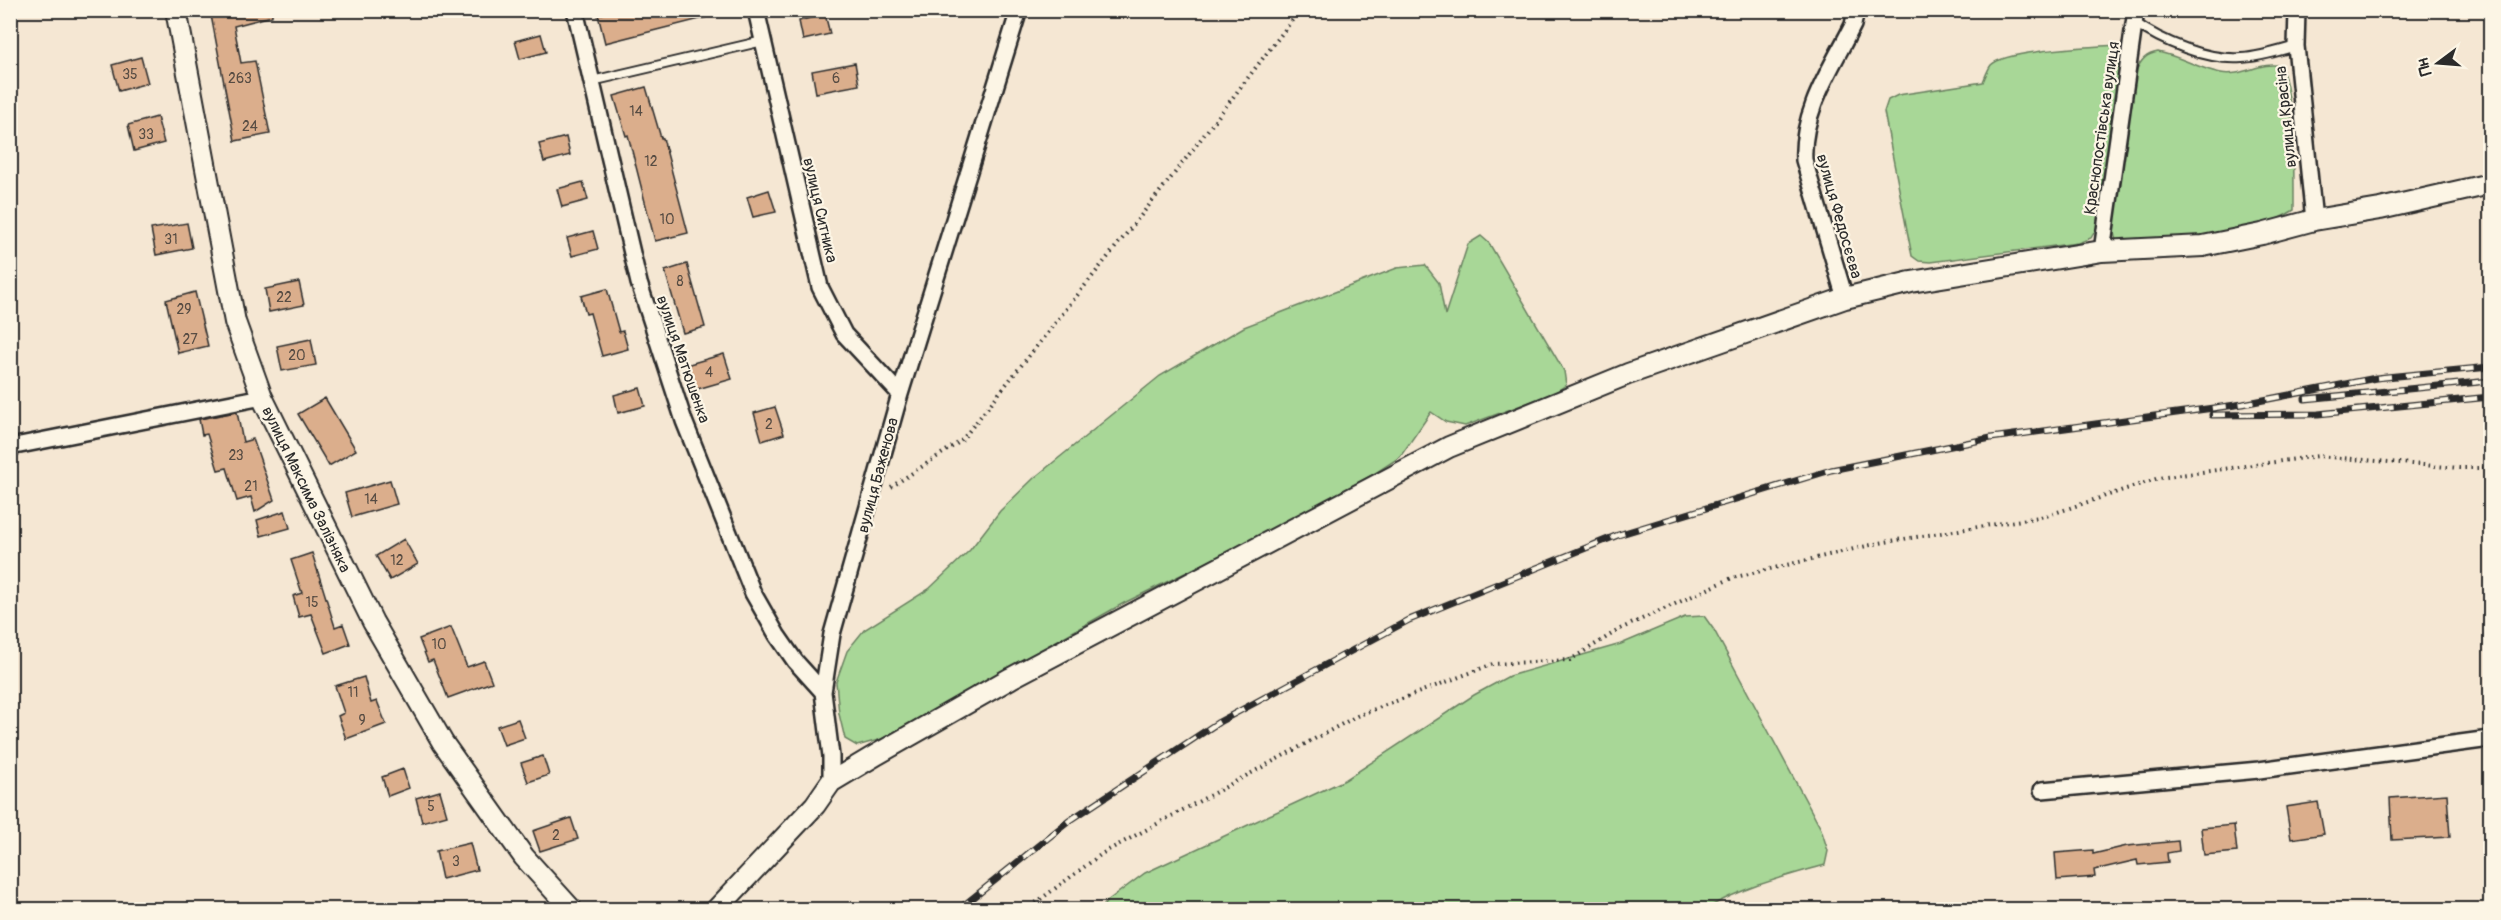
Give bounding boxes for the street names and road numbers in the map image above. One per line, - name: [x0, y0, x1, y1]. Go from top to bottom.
- street label: Краснопостівська вулиця: [2080, 40, 2124, 216]
- street label: вулиця Красіна: [2271, 65, 2301, 169]
- street label: вулиця Федосєєва: [1812, 152, 1866, 281]
- street label: вулиця Ситника: [798, 156, 842, 265]
- street label: вулиця Матюшенка: [652, 293, 714, 426]
- street label: вулиця Максима Залізняка: [257, 403, 355, 576]
- street label: вулиця Баженова: [853, 416, 903, 535]

